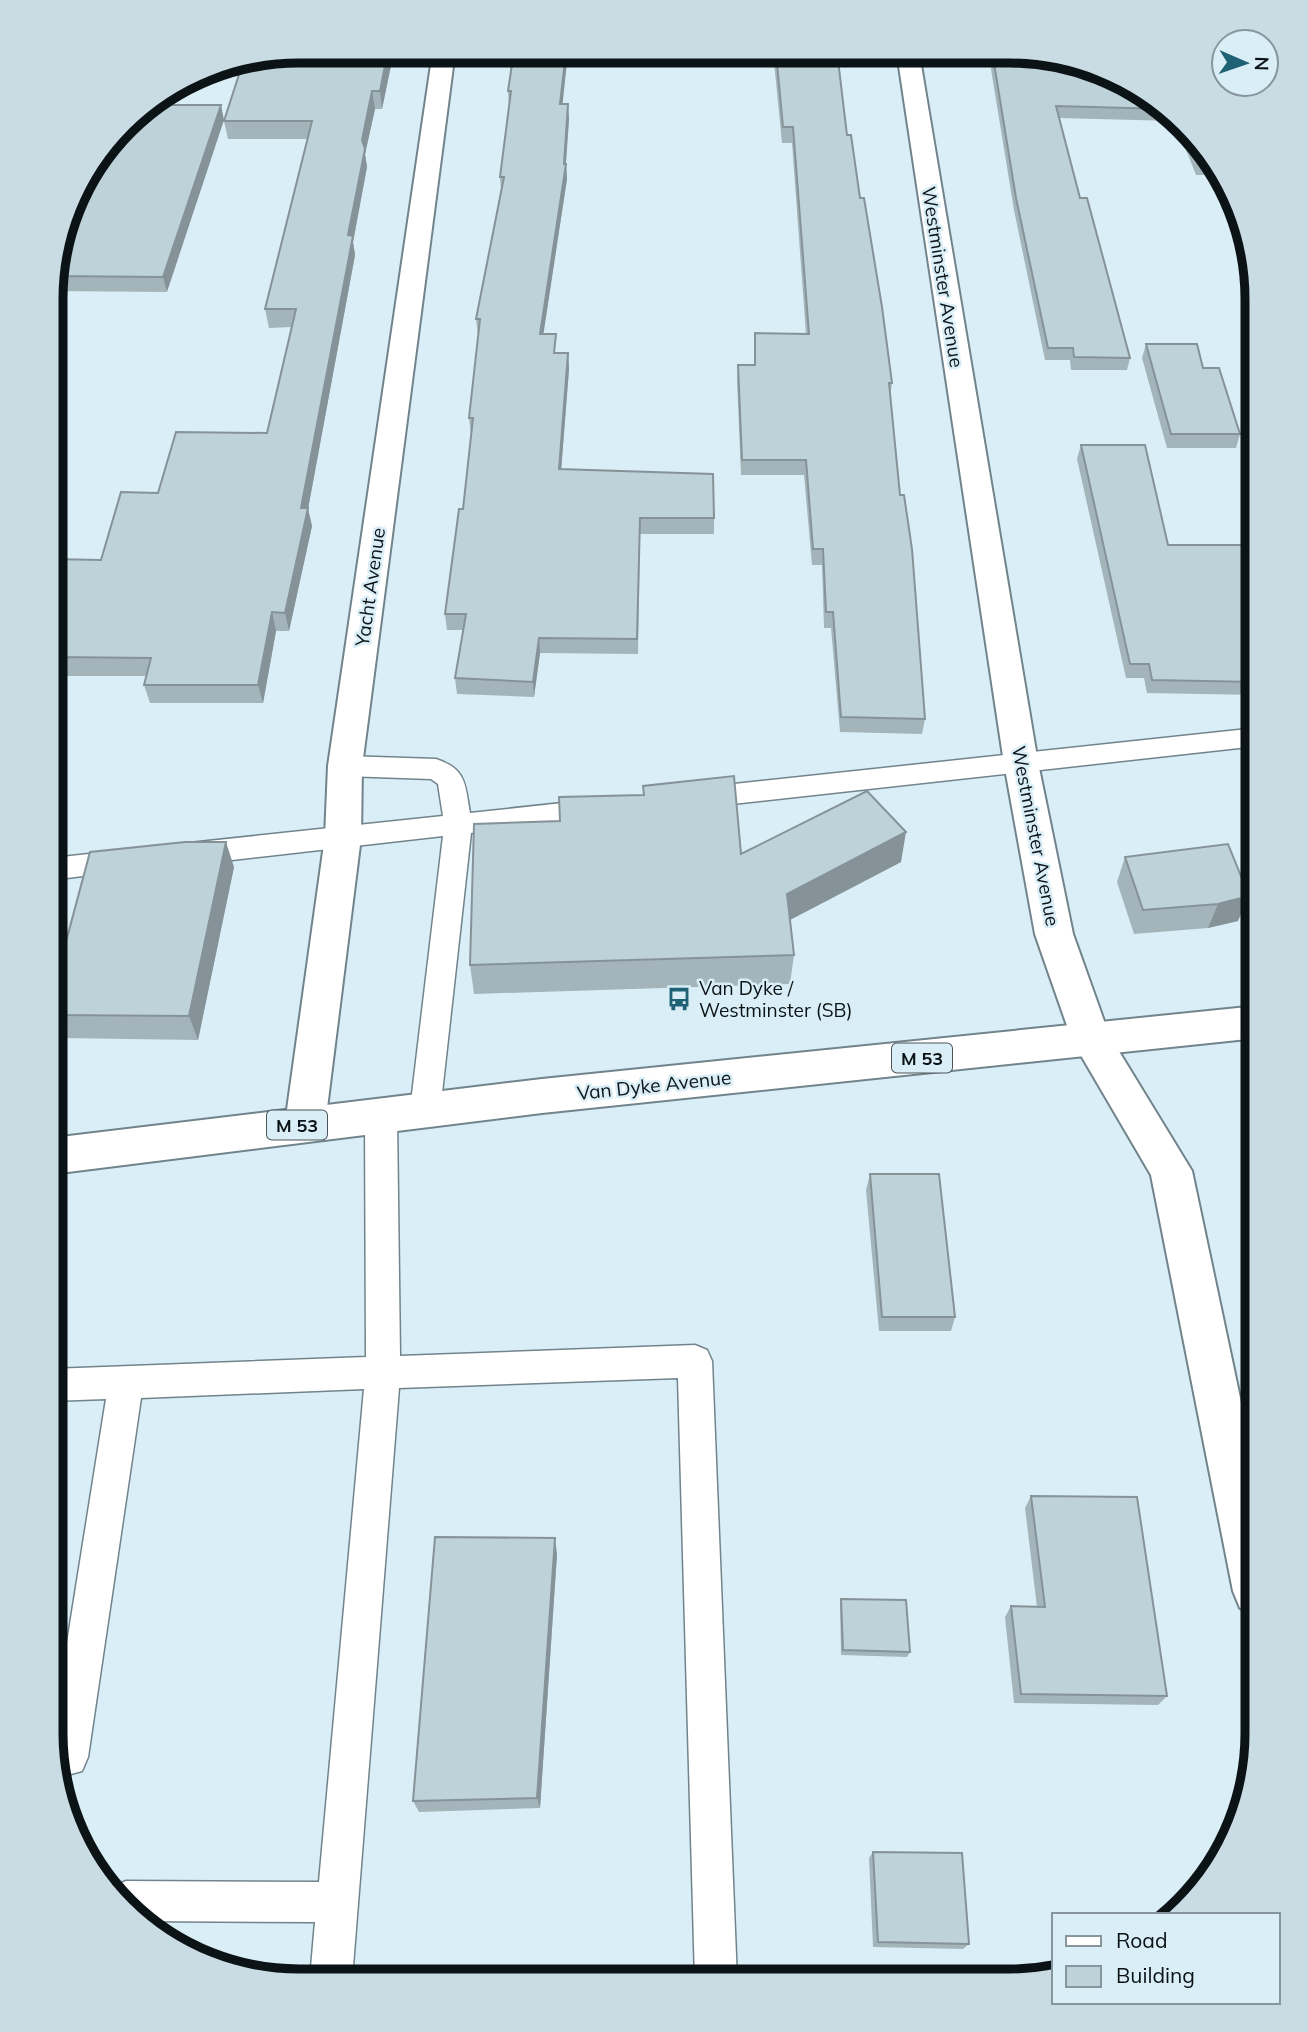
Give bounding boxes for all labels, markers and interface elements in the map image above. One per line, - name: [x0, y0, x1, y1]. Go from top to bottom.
- north arrow: [1210, 28, 1280, 98]
- text: N: [1250, 56, 1274, 71]
- street label: Westminster Avenue: [917, 185, 969, 369]
- street label: Yacht Avenue: [350, 526, 390, 649]
- street label: Westminster Avenue: [1007, 744, 1065, 928]
- place label: Van Dyke / Westminster (SB): [699, 976, 853, 1022]
- bus stop icon: Van Dyke / Westminster (SB): [665, 985, 693, 1013]
- road number: M 53: [892, 1044, 952, 1072]
- street label: Van Dyke Avenue: [576, 1065, 732, 1105]
- road number: M 53: [267, 1110, 327, 1140]
- legend: [1052, 1913, 1280, 2004]
- text: Road: [1116, 1927, 1167, 1953]
- text: Building: [1116, 1962, 1195, 1988]

